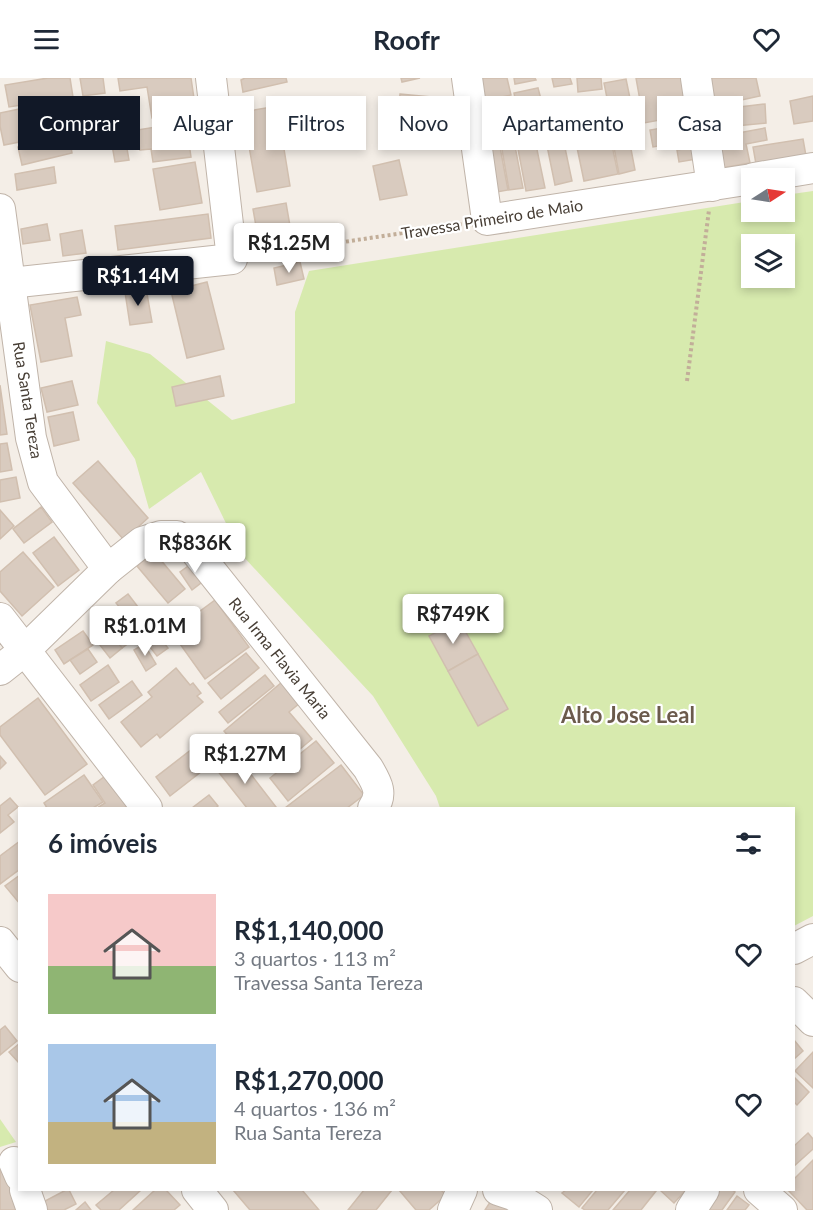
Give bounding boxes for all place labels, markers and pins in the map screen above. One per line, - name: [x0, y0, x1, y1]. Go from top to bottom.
- pin: R$1.25M: [234, 223, 344, 274]
- pin: R$1.14M: [83, 256, 193, 307]
- pin: R$836K: [146, 523, 244, 574]
- pin: R$749K: [404, 594, 502, 645]
- pin: R$1.01M: [90, 606, 200, 657]
- pin: R$1.27M: [190, 734, 300, 785]

